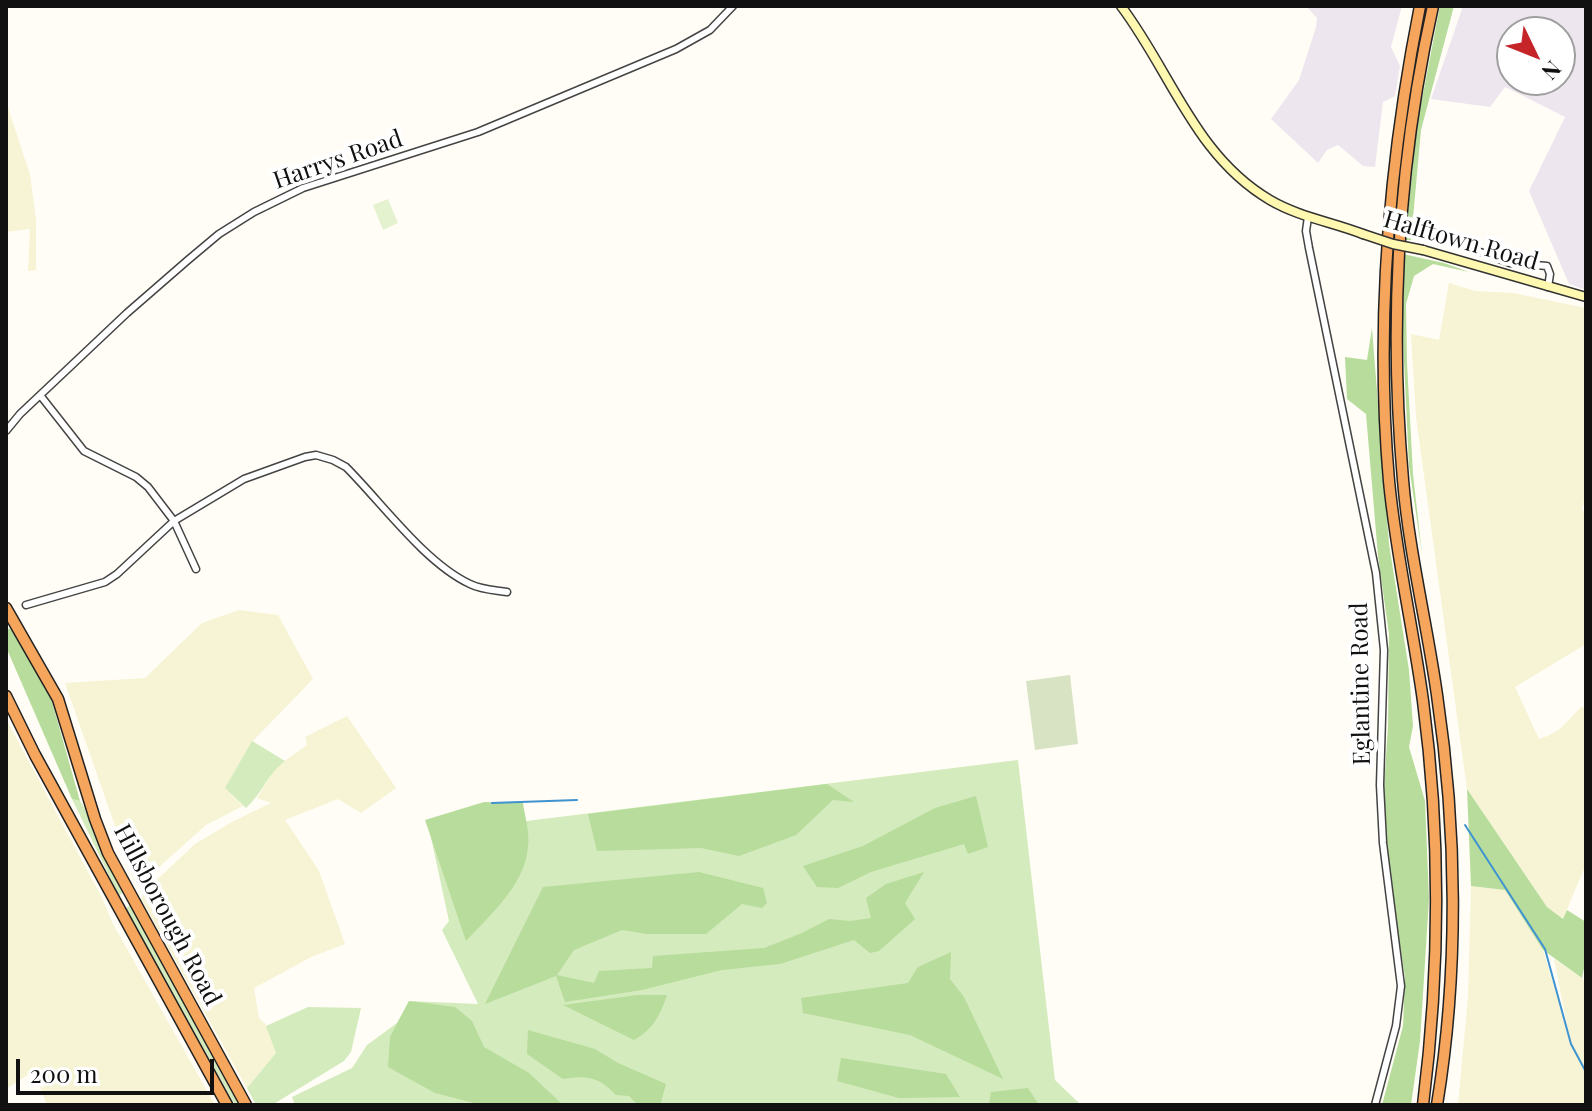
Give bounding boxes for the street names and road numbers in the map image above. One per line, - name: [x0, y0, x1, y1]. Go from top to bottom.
- street label: Harrys Road: [270, 124, 406, 196]
- street label: Halftown Road: [1380, 205, 1542, 277]
- street label: Eglantine Road: [1345, 602, 1377, 766]
- street label: Hillsborough Road: [107, 820, 227, 1010]

